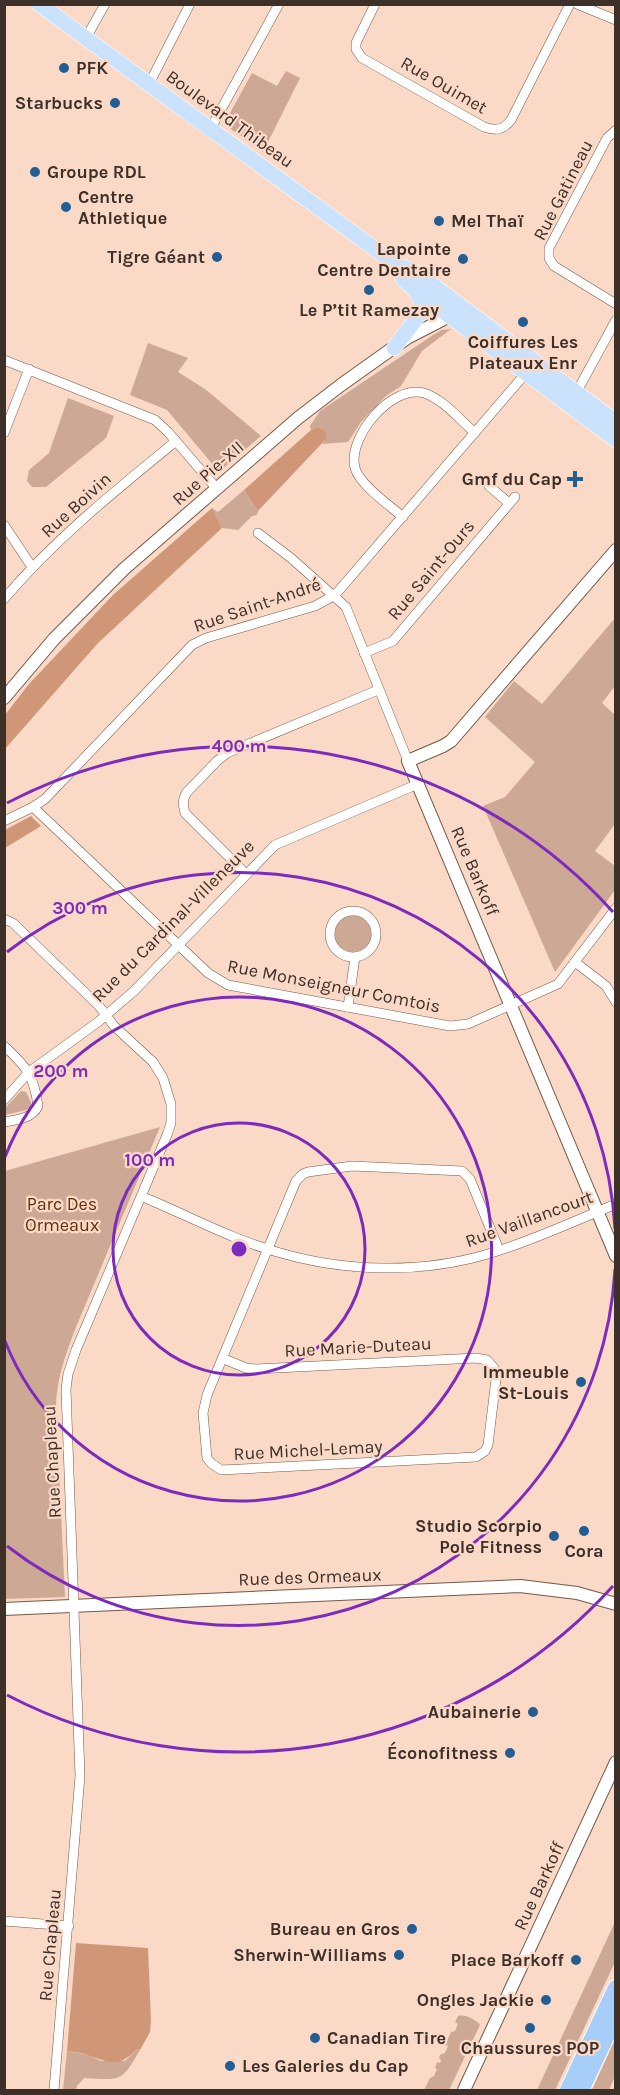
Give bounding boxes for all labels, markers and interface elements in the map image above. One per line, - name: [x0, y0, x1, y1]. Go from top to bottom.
- street label: Rue Ouimet: [397, 51, 491, 119]
- place label: PFK: [76, 57, 108, 79]
- marker: PFK: [57, 61, 71, 75]
- street label: Boulevard Thibeau: [162, 65, 298, 173]
- place label: Starbucks: [15, 92, 103, 114]
- marker: Starbucks: [108, 96, 122, 110]
- street label: Rue Gatineau: [528, 136, 598, 244]
- place label: Groupe RDL: [47, 161, 146, 183]
- marker: Groupe RDL: [28, 165, 42, 179]
- place label: Centre Athletique: [78, 186, 167, 229]
- marker: Centre Athletique: [59, 200, 73, 214]
- place label: Mel Thaï: [451, 210, 524, 232]
- marker: Mel Thaï: [432, 214, 446, 228]
- place label: Lapointe Centre Dentaire: [317, 238, 451, 281]
- place label: Tigre Géant: [107, 246, 205, 268]
- marker: Tigre Géant: [210, 250, 224, 264]
- marker: Lapointe Centre Dentaire: [456, 252, 470, 266]
- marker: Le P’tit Ramezay: [362, 283, 376, 297]
- place label: Le P’tit Ramezay: [299, 299, 439, 321]
- marker: Coiffures Les Plateaux Enr: [516, 315, 530, 329]
- place label: Coiffures Les Plateaux Enr: [468, 331, 578, 374]
- street label: Rue Pie-XII: [168, 436, 248, 510]
- street label: Rue Boivin: [36, 468, 116, 542]
- place label: Gmf du Cap: [462, 468, 562, 490]
- marker: Gmf du Cap: [566, 470, 584, 488]
- street label: Rue Saint-Ours: [383, 515, 479, 625]
- street label: Rue Saint-André: [190, 573, 324, 637]
- text: 400 m: [211, 735, 267, 757]
- street label: Rue Barkoff: [446, 823, 504, 920]
- street label: Rue du Cardinal-Villeneuve: [87, 835, 259, 1007]
- text: 300 m: [52, 897, 108, 919]
- street label: Rue Monseigneur Comtois: [226, 955, 442, 1017]
- text: 200 m: [33, 1060, 89, 1082]
- text: 100 m: [125, 1149, 175, 1171]
- street label: Rue Vaillancourt: [462, 1186, 596, 1252]
- park label: Parc Des Ormeaux: [25, 1193, 99, 1236]
- centre of rings: [229, 1239, 249, 1259]
- street label: Rue Marie-Duteau: [284, 1332, 432, 1362]
- place label: Immeuble St-Louis: [482, 1361, 569, 1404]
- marker: Immeuble St-Louis: [574, 1375, 588, 1389]
- street label: Rue Chapleau: [38, 1405, 66, 1519]
- street label: Rue Michel-Lemay: [233, 1435, 384, 1465]
- place label: Studio Scorpio Pole Fitness: [415, 1515, 542, 1558]
- marker: Cora: [577, 1524, 591, 1538]
- marker: Studio Scorpio Pole Fitness: [547, 1529, 561, 1543]
- place label: Cora: [564, 1540, 604, 1562]
- street label: Rue des Ormeaux: [238, 1564, 382, 1590]
- place label: Aubainerie: [428, 1701, 521, 1723]
- marker: Aubainerie: [526, 1705, 540, 1719]
- place label: Éconofitness: [387, 1741, 498, 1764]
- marker: Éconofitness: [503, 1746, 517, 1760]
- street label: Rue Barkoff: [509, 1837, 569, 1934]
- street label: Rue Chapleau: [34, 1888, 66, 2002]
- place label: Bureau en Gros: [270, 1918, 400, 1940]
- marker: Bureau en Gros: [405, 1922, 419, 1936]
- place label: Sherwin-Williams: [233, 1944, 387, 1966]
- marker: Sherwin-Williams: [392, 1948, 406, 1962]
- place label: Place Barkoff: [451, 1949, 564, 1971]
- marker: Place Barkoff: [569, 1953, 583, 1967]
- place label: Ongles Jackie: [417, 1989, 534, 2011]
- marker: Ongles Jackie: [539, 1993, 553, 2007]
- marker: Chaussures POP: [523, 2021, 537, 2035]
- place label: Canadian Tire: [327, 2027, 446, 2049]
- marker: Canadian Tire: [308, 2031, 322, 2045]
- place label: Chaussures POP: [461, 2037, 599, 2059]
- place label: Les Galeries du Cap: [242, 2055, 409, 2077]
- marker: Les Galeries du Cap: [223, 2059, 237, 2073]

